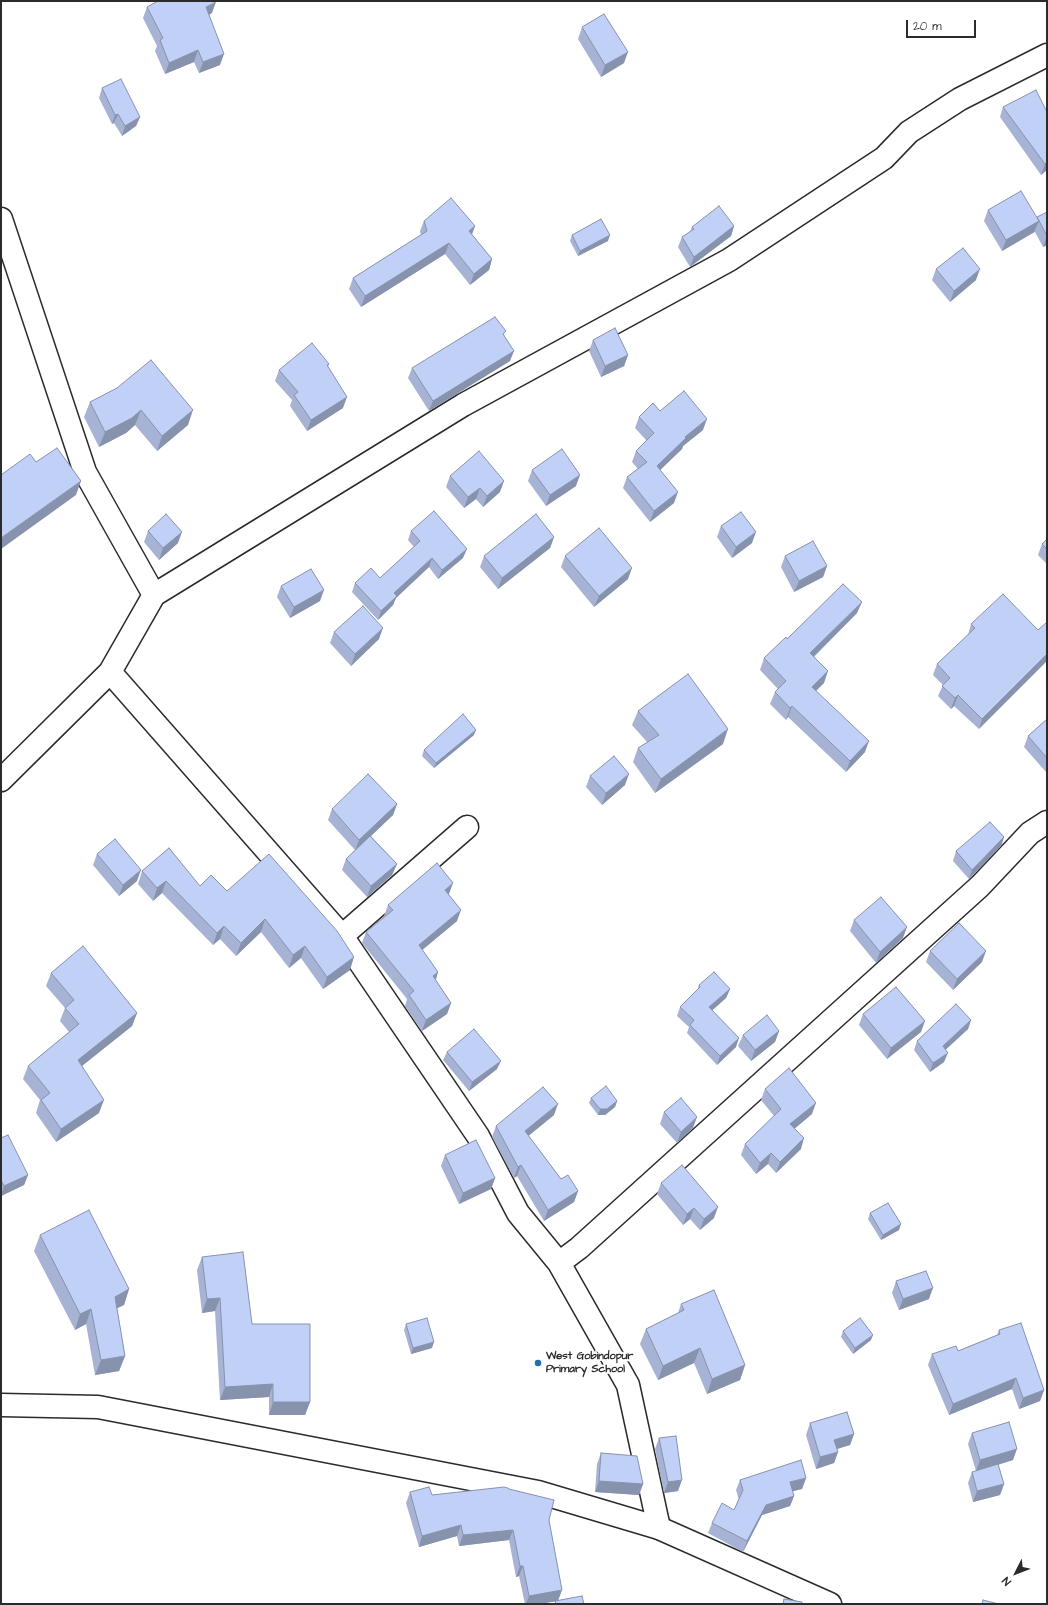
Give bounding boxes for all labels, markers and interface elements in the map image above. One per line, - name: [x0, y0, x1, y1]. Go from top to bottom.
- scale bar: [908, 12, 978, 38]
- text: 20 m: [913, 18, 942, 35]
- place label: West Gobindopur Primary School: [546, 1350, 633, 1376]
- marker: West Gobindopur Primary School: [533, 1358, 543, 1368]
- north arrow: [996, 1553, 1036, 1593]
- text: N: [999, 1574, 1015, 1589]

